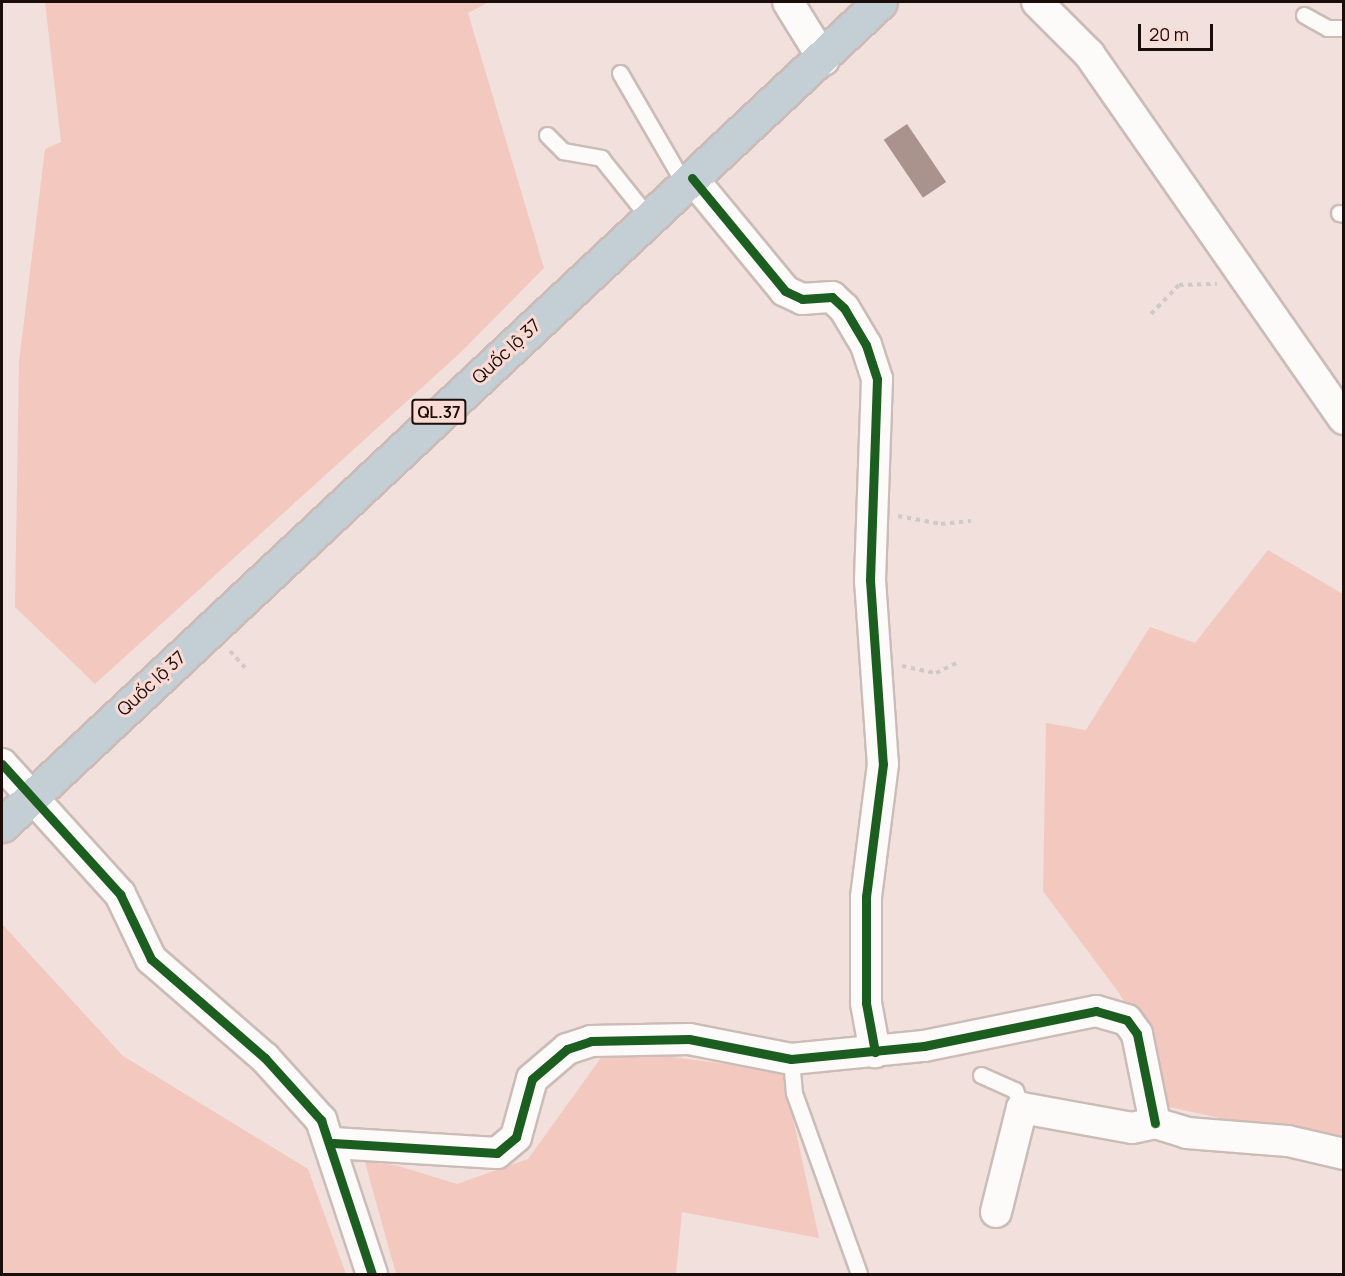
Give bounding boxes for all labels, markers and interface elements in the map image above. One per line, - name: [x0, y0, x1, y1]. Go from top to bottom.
- scale bar: [1141, 12, 1216, 50]
- text: 20 m: [1149, 22, 1189, 46]
- street label: Quốc lộ 37: [467, 314, 545, 388]
- road number: QL.37: [410, 399, 468, 425]
- street label: Quốc lộ 37: [112, 646, 190, 720]

